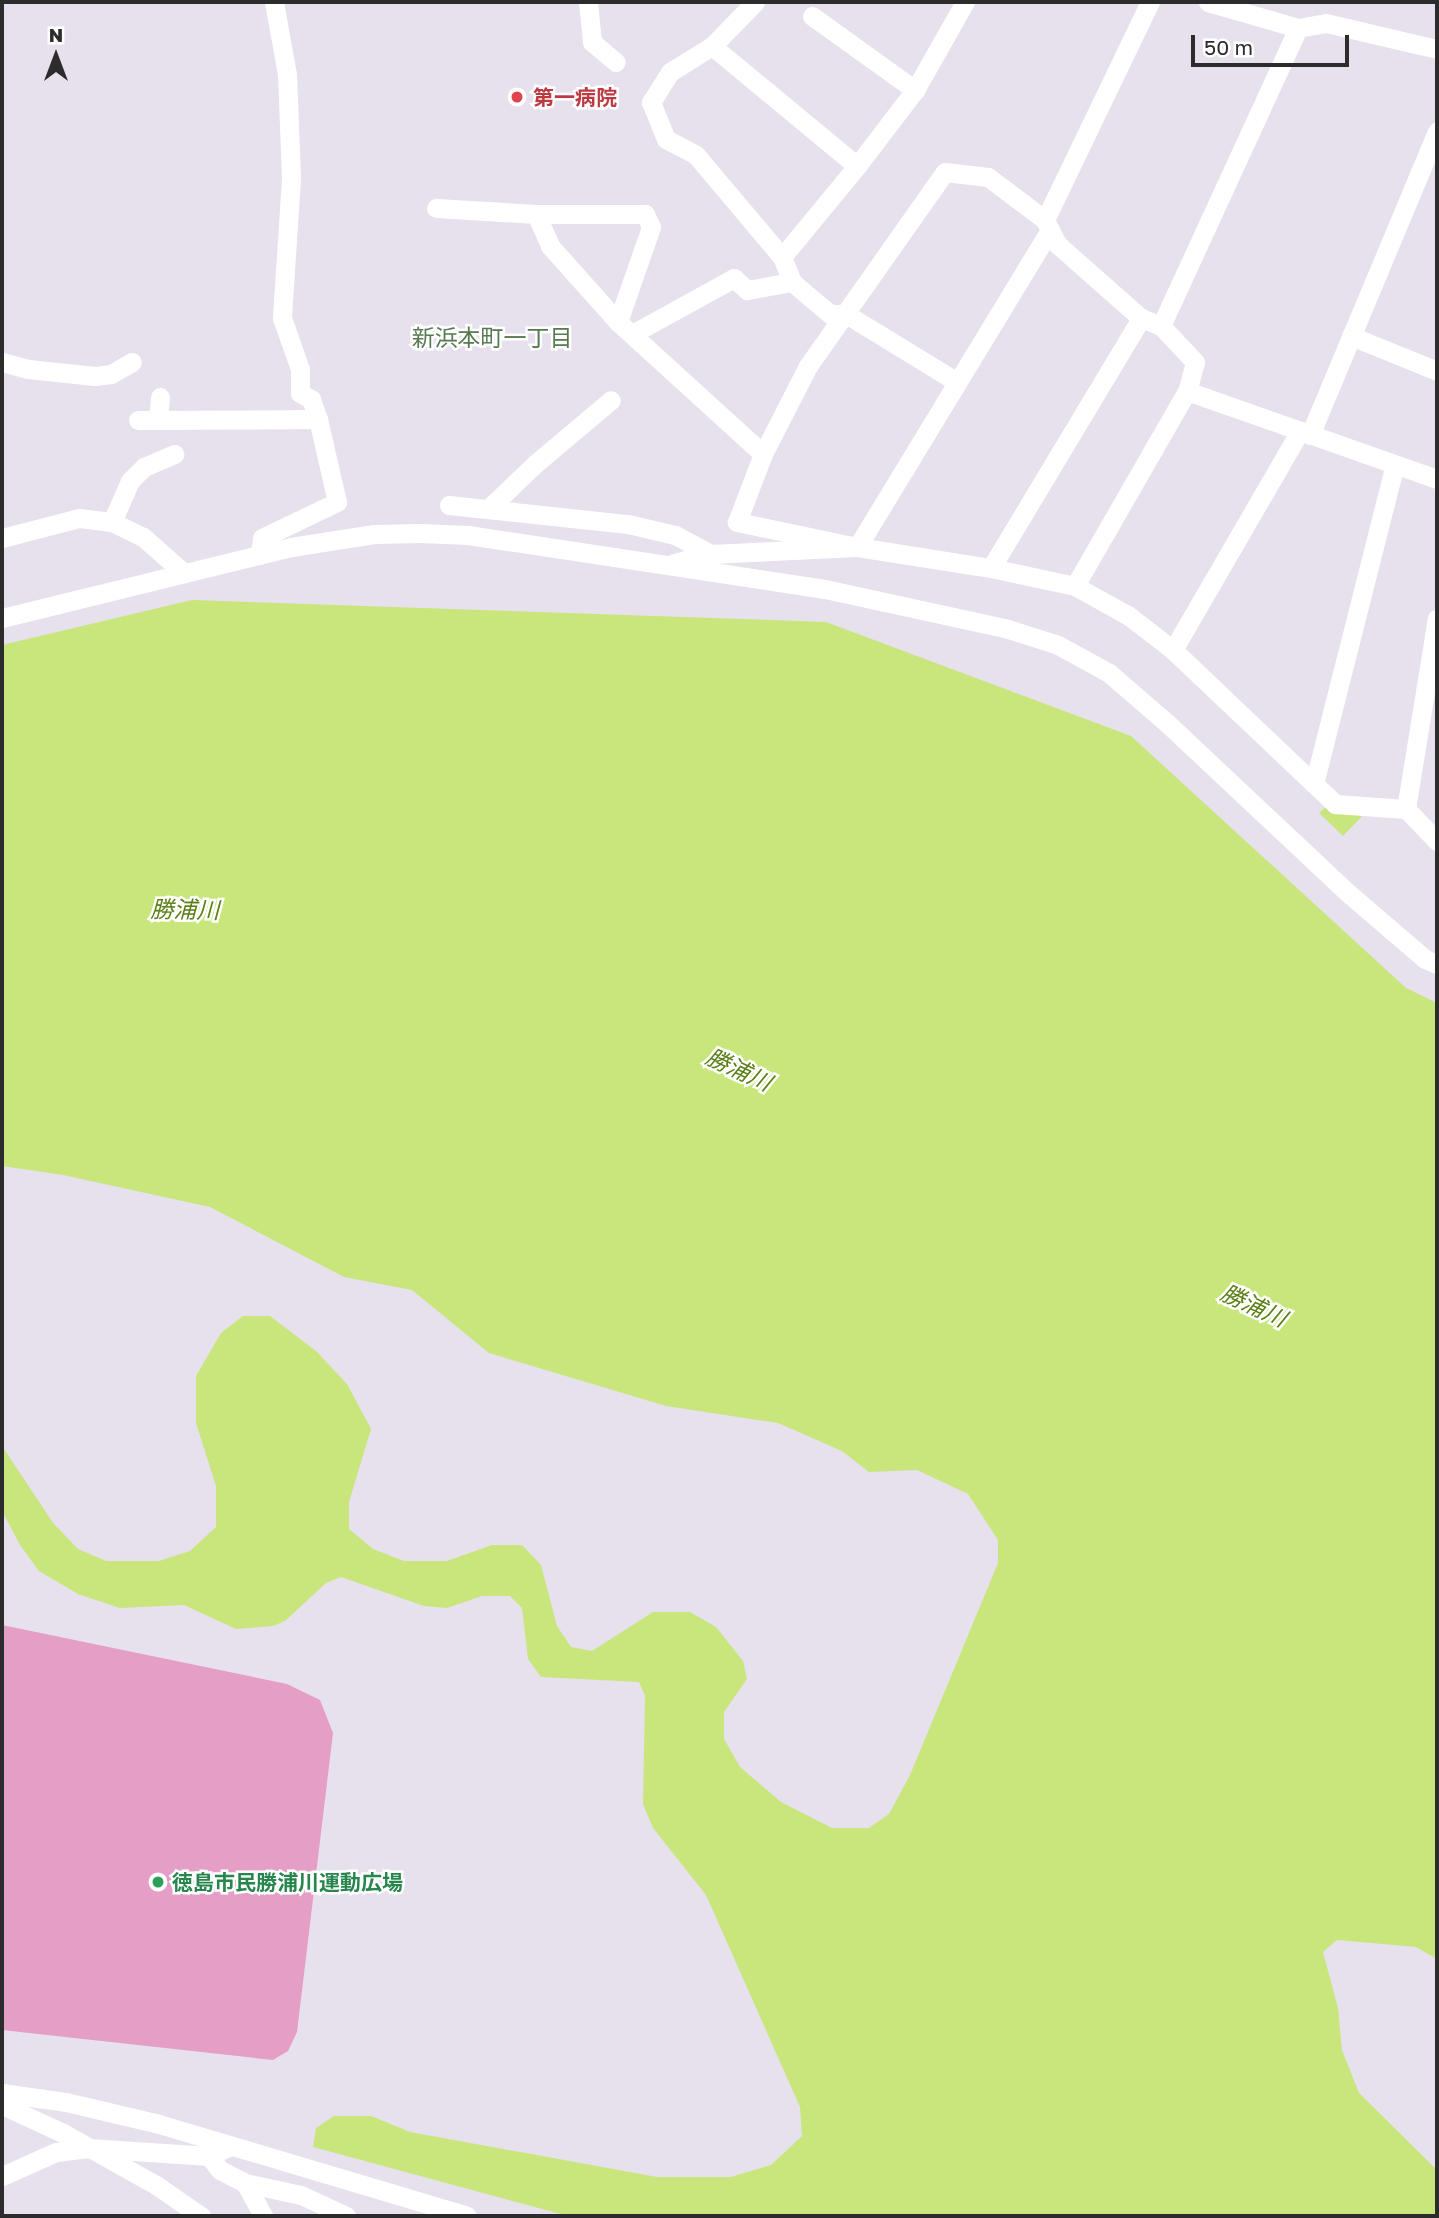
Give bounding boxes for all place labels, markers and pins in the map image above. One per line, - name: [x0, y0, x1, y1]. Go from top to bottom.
- place label: 第一病院: [533, 84, 617, 110]
- marker: 第一病院: [507, 87, 527, 107]
- place label: 徳島市民勝浦川運動広場: [172, 1869, 403, 1895]
- marker: 徳島市民勝浦川運動広場: [150, 1874, 166, 1890]

